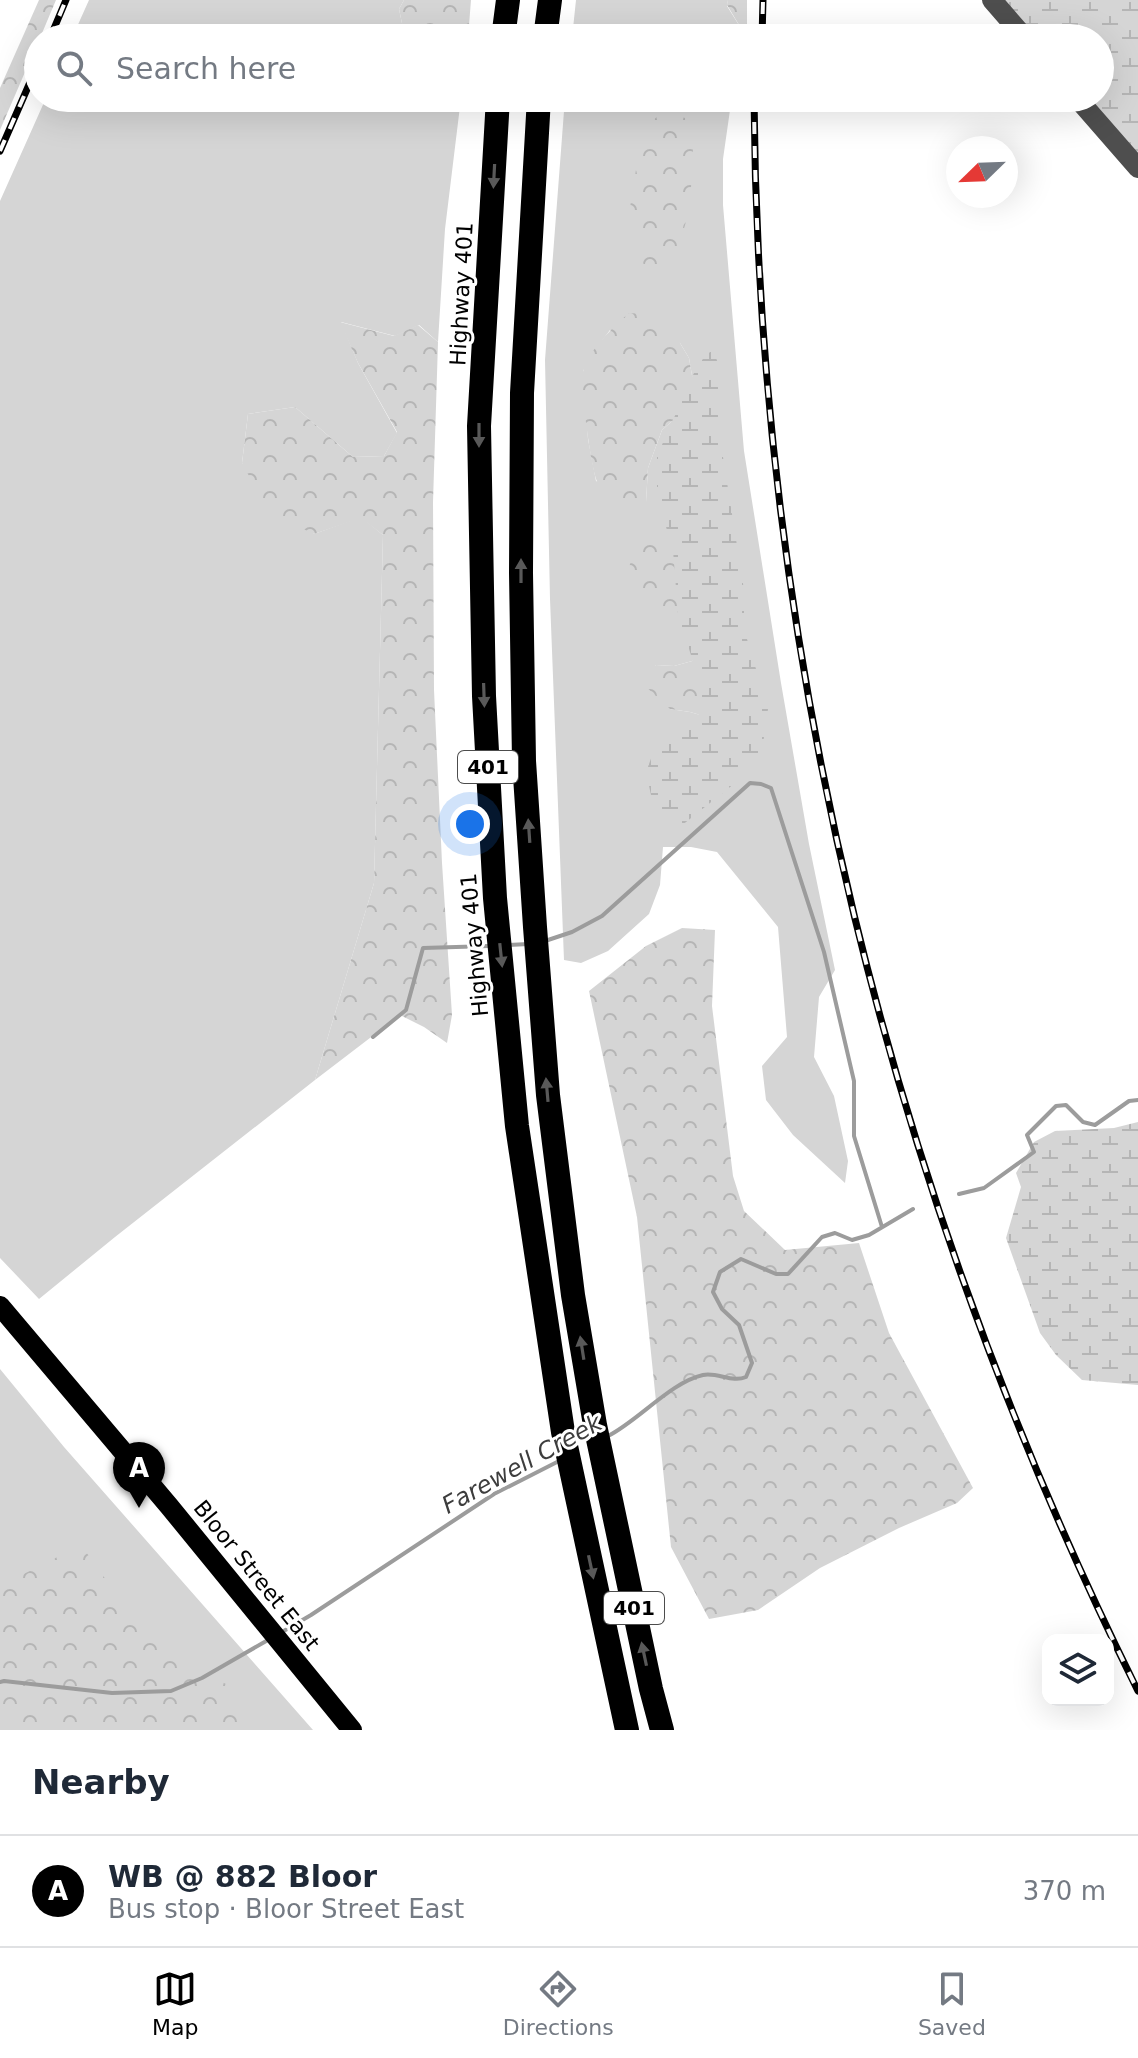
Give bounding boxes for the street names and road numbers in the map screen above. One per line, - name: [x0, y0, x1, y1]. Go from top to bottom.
- street label: Highway 401: [445, 221, 478, 367]
- road number: 401: [458, 751, 518, 783]
- street label: Highway 401: [456, 872, 493, 1018]
- street label: Bloor Street East: [189, 1495, 325, 1656]
- road number: 401: [604, 1592, 664, 1624]

